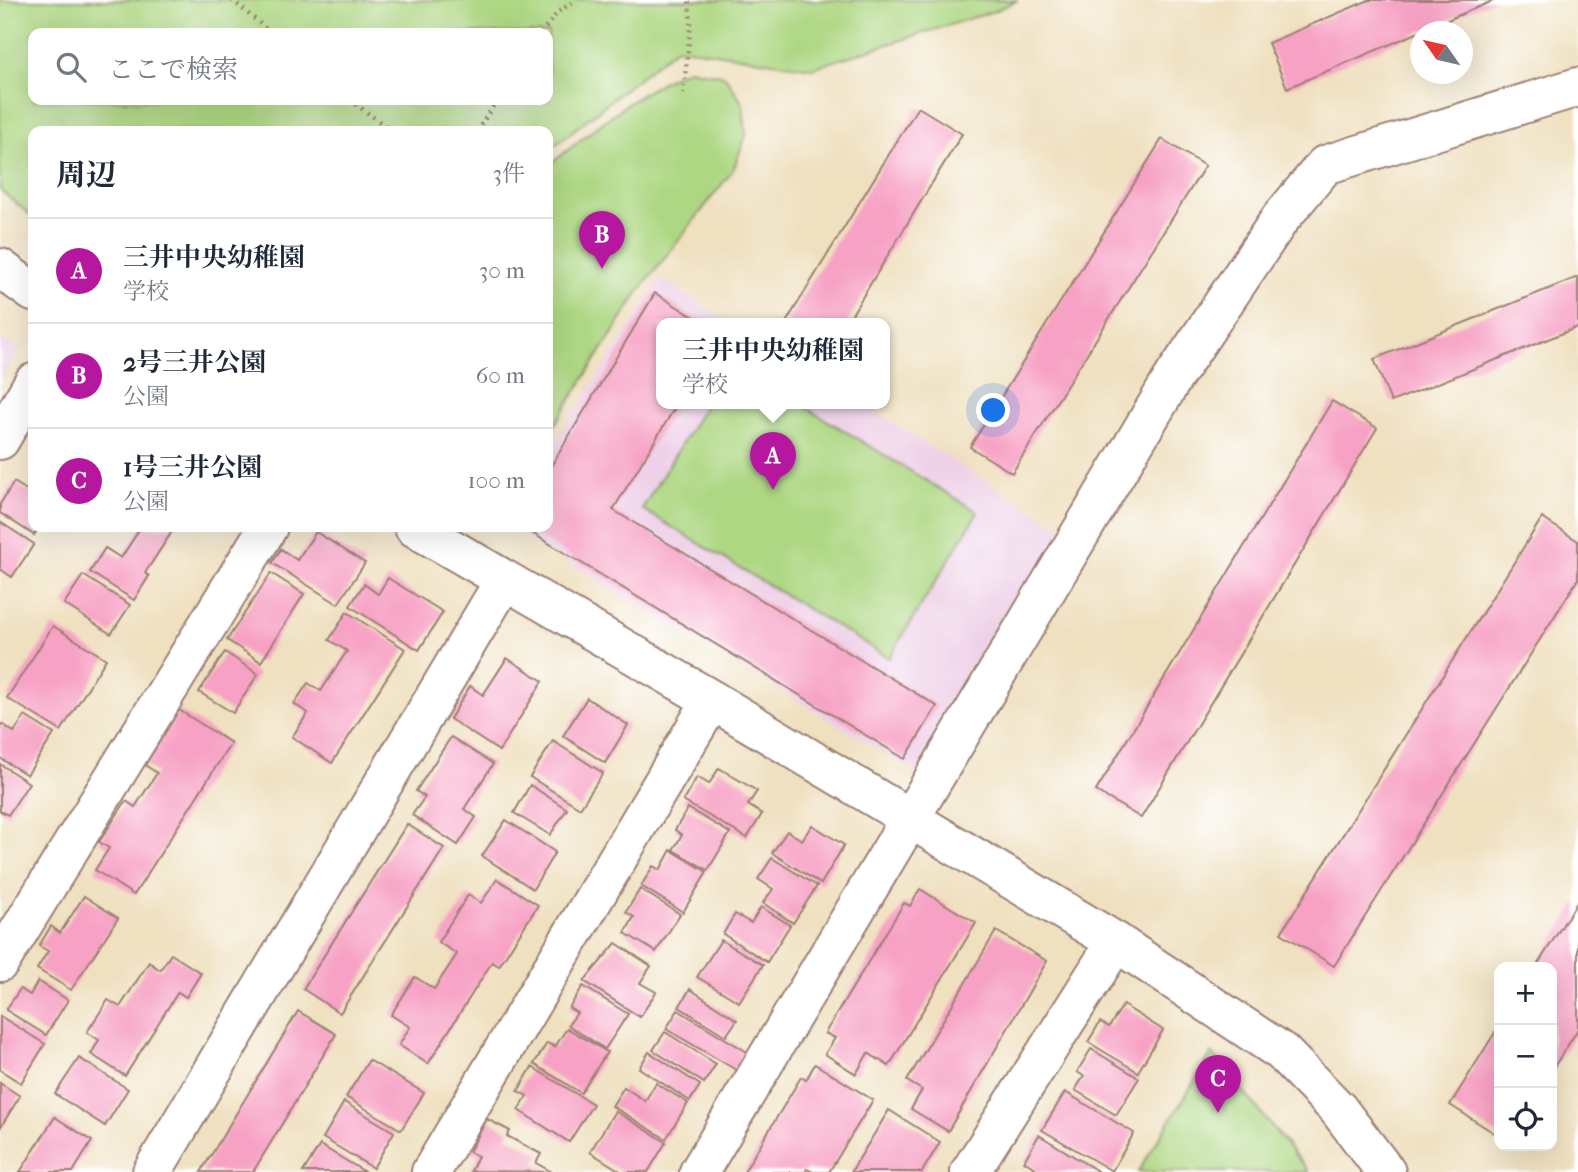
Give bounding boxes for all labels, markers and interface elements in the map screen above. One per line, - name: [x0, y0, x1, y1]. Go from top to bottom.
- north arrow: [1410, 21, 1473, 84]
- search box: [28, 28, 553, 105]
- icon: search: [52, 48, 90, 86]
- text: ここで検索: [108, 54, 238, 85]
- text: 周辺: [56, 158, 116, 193]
- text: 3件: [493, 160, 525, 187]
- pin: B: [579, 211, 625, 269]
- text: 三井中央幼稚園: [123, 242, 305, 273]
- text: A: [72, 257, 86, 284]
- text: 30 m: [479, 257, 525, 284]
- text: 学校: [123, 278, 169, 305]
- popup: [656, 318, 890, 409]
- text: 三井中央幼稚園: [682, 335, 864, 366]
- text: 2号三井公園: [123, 347, 266, 378]
- text: B: [72, 362, 86, 389]
- text: 60 m: [476, 362, 525, 389]
- text: 学校: [682, 371, 728, 398]
- text: 公園: [123, 383, 169, 410]
- your location: [976, 393, 1010, 427]
- pin: A: [750, 432, 796, 490]
- text: 1号三井公園: [123, 452, 262, 483]
- text: C: [71, 467, 87, 494]
- text: 100 m: [467, 467, 525, 494]
- text: 公園: [123, 488, 169, 515]
- map controls: [1494, 962, 1557, 1151]
- button: +: [1494, 962, 1557, 1025]
- button: −: [1494, 1025, 1557, 1088]
- pin: C: [1195, 1055, 1241, 1113]
- button: locate: [1494, 1088, 1557, 1151]

